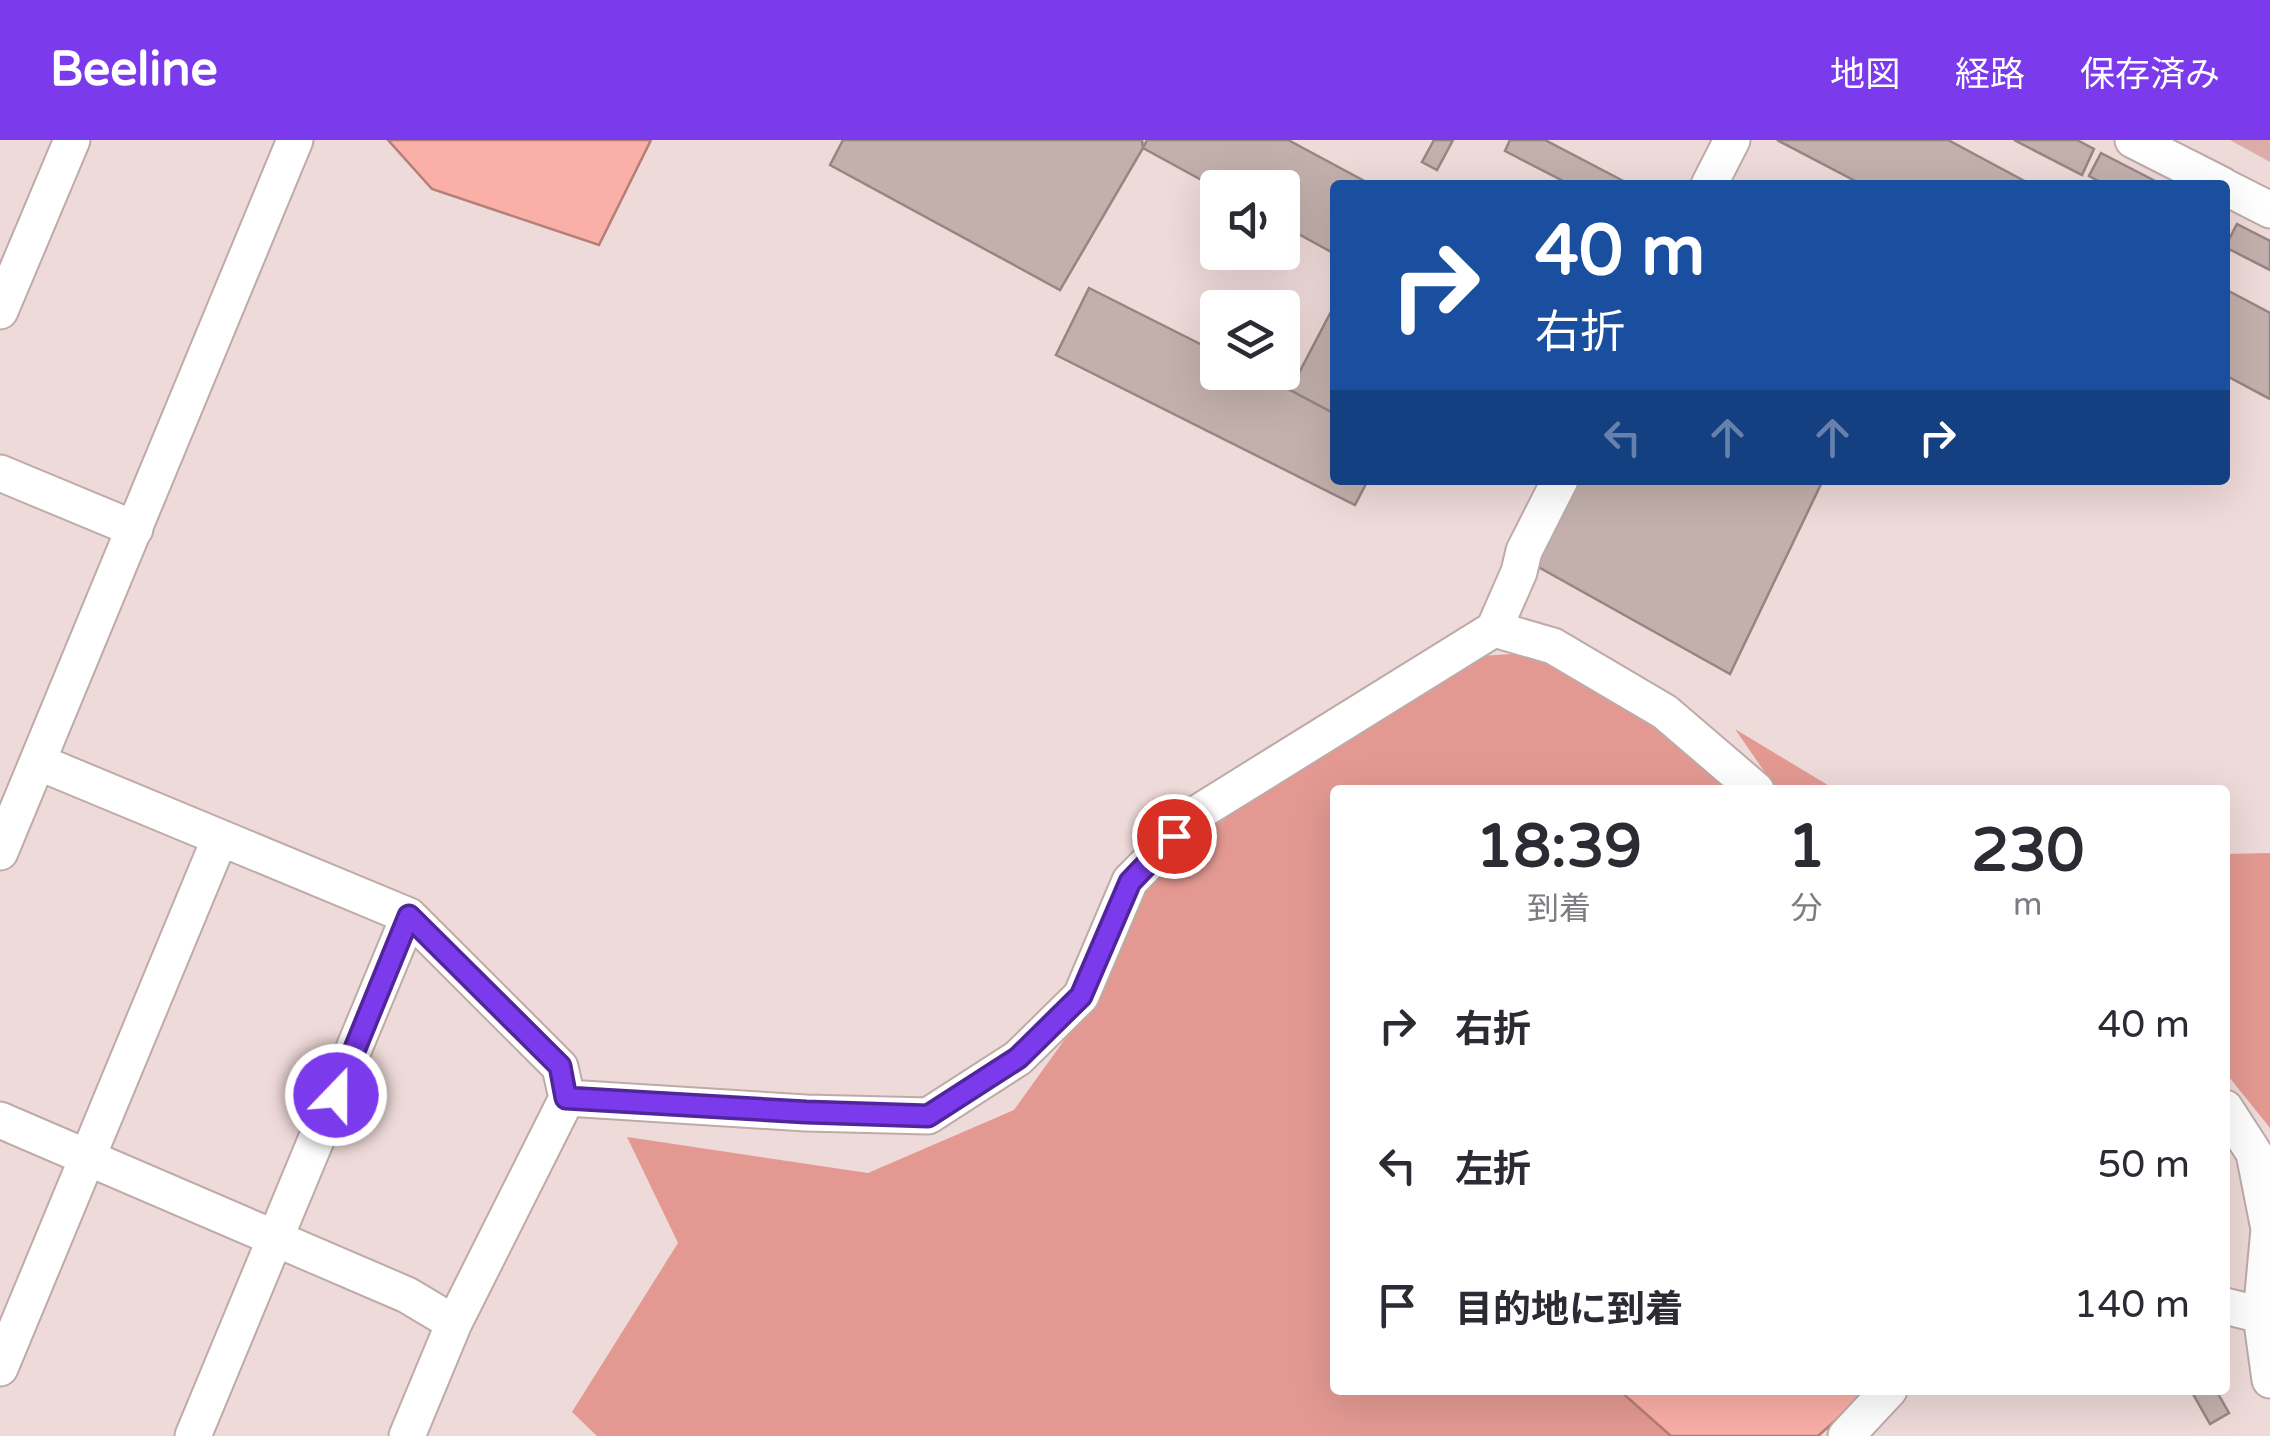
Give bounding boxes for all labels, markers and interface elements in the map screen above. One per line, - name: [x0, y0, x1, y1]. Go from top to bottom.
- text: Beeline: [50, 41, 218, 99]
- text: 地図: [1830, 54, 1900, 96]
- text: 経路: [1955, 54, 2025, 96]
- text: 保存済み: [2080, 54, 2220, 96]
- map controls: [1200, 170, 1300, 390]
- button: sound: [1200, 170, 1300, 270]
- text: 40 m: [1535, 210, 1705, 294]
- icon: right: [1370, 220, 1500, 350]
- button: layers: [1200, 290, 1300, 390]
- text: 右折: [1535, 306, 1625, 360]
- icon: left: [1595, 410, 1650, 465]
- icon: ahead: [1700, 410, 1755, 465]
- icon: ahead: [1805, 410, 1860, 465]
- icon: right: [1910, 410, 1965, 465]
- pin: [1132, 794, 1217, 879]
- icon: arrive: [1147, 809, 1202, 864]
- text: 18:39: [1476, 811, 1642, 883]
- text: 1: [1788, 811, 1825, 883]
- text: 230: [1971, 815, 2084, 887]
- text: m: [2013, 886, 2042, 924]
- text: 到着: [1527, 890, 1591, 928]
- text: 分: [1791, 890, 1823, 928]
- icon: right: [1370, 998, 1425, 1053]
- text: 40 m: [2098, 1002, 2190, 1048]
- text: 右折: [1455, 1007, 1531, 1053]
- position arrow: [284, 1043, 388, 1147]
- icon: left: [1370, 1138, 1425, 1193]
- text: 50 m: [2098, 1142, 2190, 1188]
- text: 左折: [1455, 1147, 1531, 1193]
- icon: arrive: [1370, 1278, 1425, 1333]
- text: 140 m: [2074, 1282, 2190, 1328]
- text: 目的地に到着: [1455, 1287, 1683, 1333]

